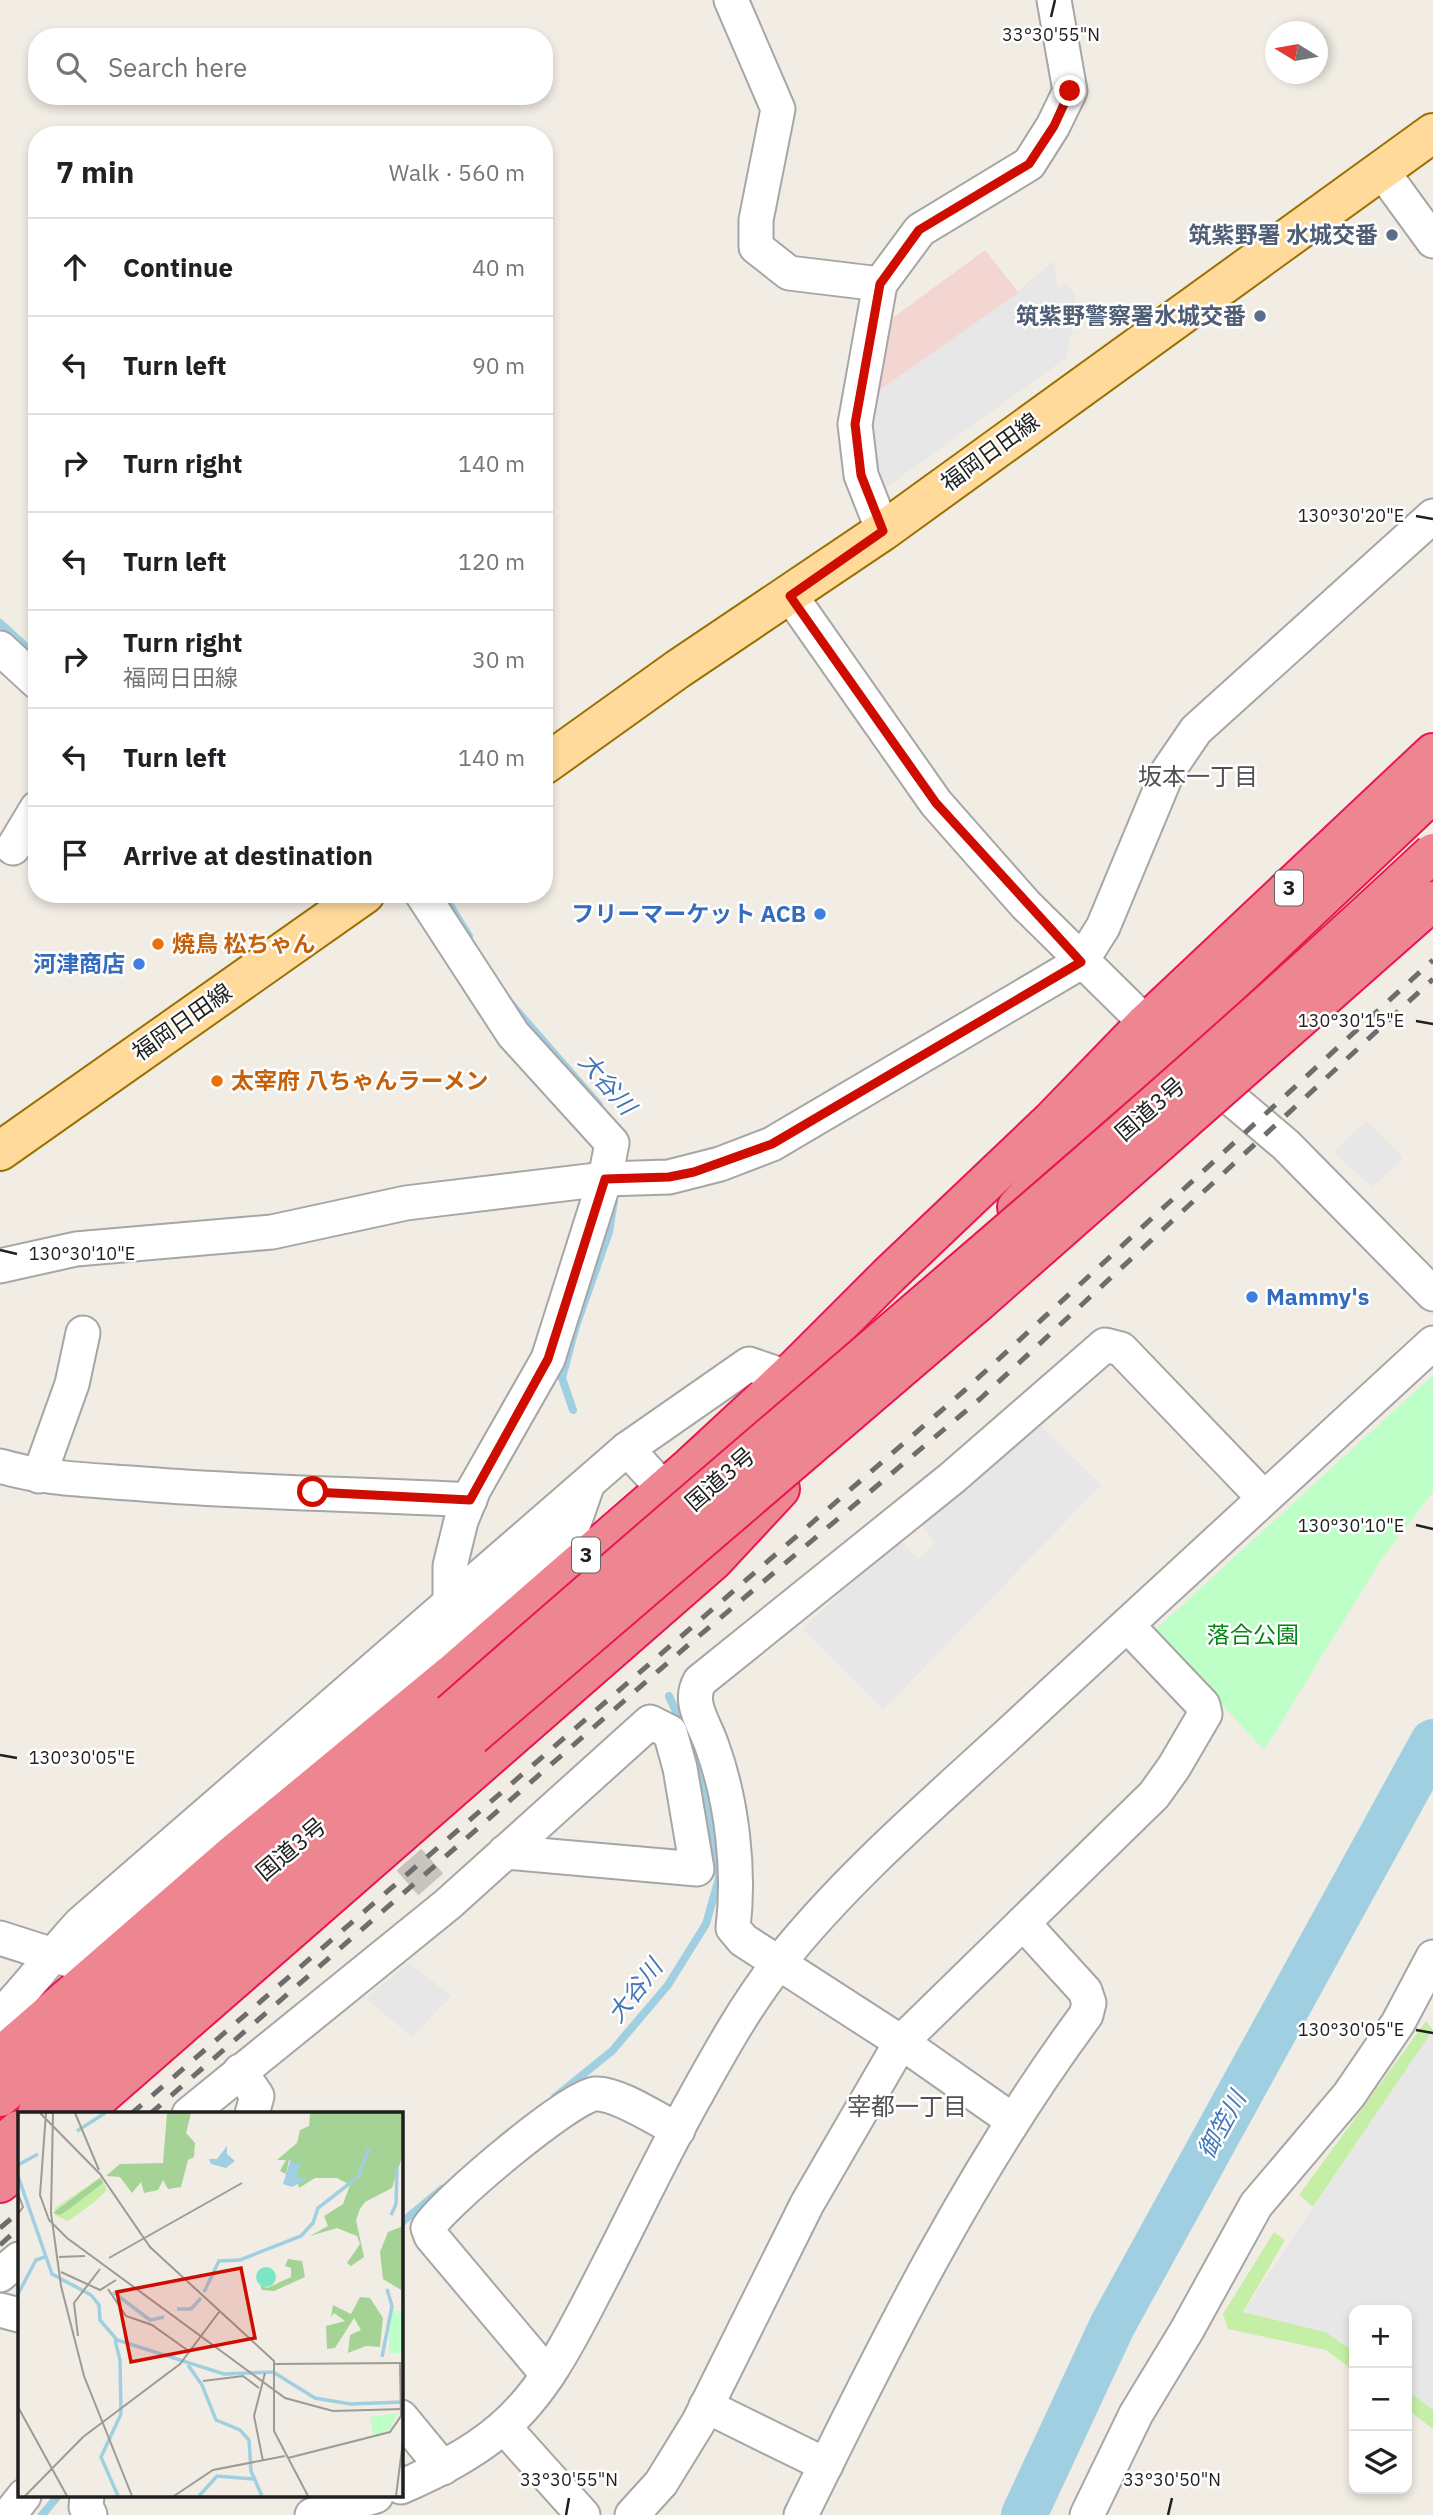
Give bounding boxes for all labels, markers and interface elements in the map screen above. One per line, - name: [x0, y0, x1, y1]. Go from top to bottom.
- north arrow: [1265, 21, 1328, 84]
- text: 33°30'55"N: [1002, 23, 1100, 46]
- search box: [28, 28, 553, 105]
- icon: search: [52, 48, 90, 86]
- text: Search here: [108, 50, 247, 84]
- route end: [1054, 75, 1085, 106]
- text: 7 min: [56, 152, 134, 191]
- text: Walk · 560 m: [389, 157, 525, 187]
- place label: 筑紫野署 水城交番: [1189, 219, 1378, 249]
- marker: 筑紫野署 水城交番: [1384, 227, 1400, 243]
- icon: ahead: [56, 248, 94, 286]
- text: Continue: [123, 250, 233, 284]
- text: 40 m: [472, 252, 525, 282]
- place label: 筑紫野警察署水城交番: [1016, 300, 1246, 330]
- marker: 筑紫野警察署水城交番: [1252, 308, 1268, 324]
- icon: left: [56, 346, 94, 384]
- text: Turn left: [123, 348, 226, 382]
- text: 90 m: [472, 350, 525, 380]
- street label: 福岡日田線: [934, 405, 1045, 497]
- icon: right: [56, 444, 94, 482]
- text: Turn right: [123, 446, 242, 480]
- text: 140 m: [458, 448, 525, 478]
- text: 130°30'20"E: [1298, 504, 1404, 527]
- icon: left: [56, 542, 94, 580]
- text: Turn left: [123, 544, 226, 578]
- text: 120 m: [458, 546, 525, 576]
- text: Turn right: [123, 625, 242, 659]
- icon: right: [56, 640, 94, 678]
- text: 30 m: [472, 644, 525, 674]
- text: 福岡日田線: [123, 662, 238, 692]
- icon: left: [56, 738, 94, 776]
- text: Turn left: [123, 740, 226, 774]
- text: 140 m: [458, 742, 525, 772]
- district label: 坂本一丁目: [1138, 760, 1258, 792]
- icon: arrive: [56, 836, 94, 874]
- text: Arrive at destination: [123, 838, 373, 872]
- road number: 3: [1275, 870, 1303, 906]
- place label: フリーマーケット ACB: [571, 898, 806, 928]
- marker: フリーマーケット ACB: [812, 906, 828, 922]
- place label: 焼鳥 松ちゃん: [172, 928, 315, 958]
- marker: 焼鳥 松ちゃん: [150, 936, 166, 952]
- place label: 河津商店: [33, 948, 125, 978]
- marker: 河津商店: [131, 956, 147, 972]
- street label: 福岡日田線: [126, 976, 237, 1066]
- text: 130°30'15"E: [1298, 1009, 1404, 1032]
- water label: 大谷川: [572, 1046, 645, 1123]
- place label: 太宰府 八ちゃんラーメン: [231, 1065, 489, 1095]
- street label: 国道3号: [1108, 1070, 1190, 1147]
- marker: 太宰府 八ちゃんラーメン: [209, 1073, 225, 1089]
- text: 130°30'10"E: [29, 1242, 135, 1265]
- place label: Mammy's: [1266, 1281, 1369, 1311]
- marker: Mammy's: [1244, 1289, 1260, 1305]
- street label: 国道3号: [678, 1440, 760, 1517]
- route start: [297, 1476, 328, 1507]
- text: 130°30'10"E: [1298, 1514, 1404, 1537]
- road number: 3: [572, 1538, 600, 1572]
- park label: 落合公園: [1207, 1619, 1299, 1649]
- text: 130°30'05"E: [29, 1746, 135, 1769]
- street label: 国道3号: [249, 1810, 332, 1886]
- water label: 大谷川: [599, 1950, 671, 2029]
- text: 130°30'05"E: [1298, 2018, 1404, 2041]
- water label: 御笠川: [1190, 2083, 1254, 2164]
- district label: 宰都一丁目: [847, 2090, 967, 2122]
- inset map: [18, 2112, 402, 2498]
- map controls: [1349, 2305, 1412, 2494]
- button: +: [1349, 2305, 1412, 2368]
- button: −: [1349, 2368, 1412, 2431]
- button: layers: [1349, 2431, 1412, 2494]
- text: 33°30'55"N: [520, 2468, 618, 2491]
- text: 33°30'50"N: [1123, 2468, 1221, 2491]

